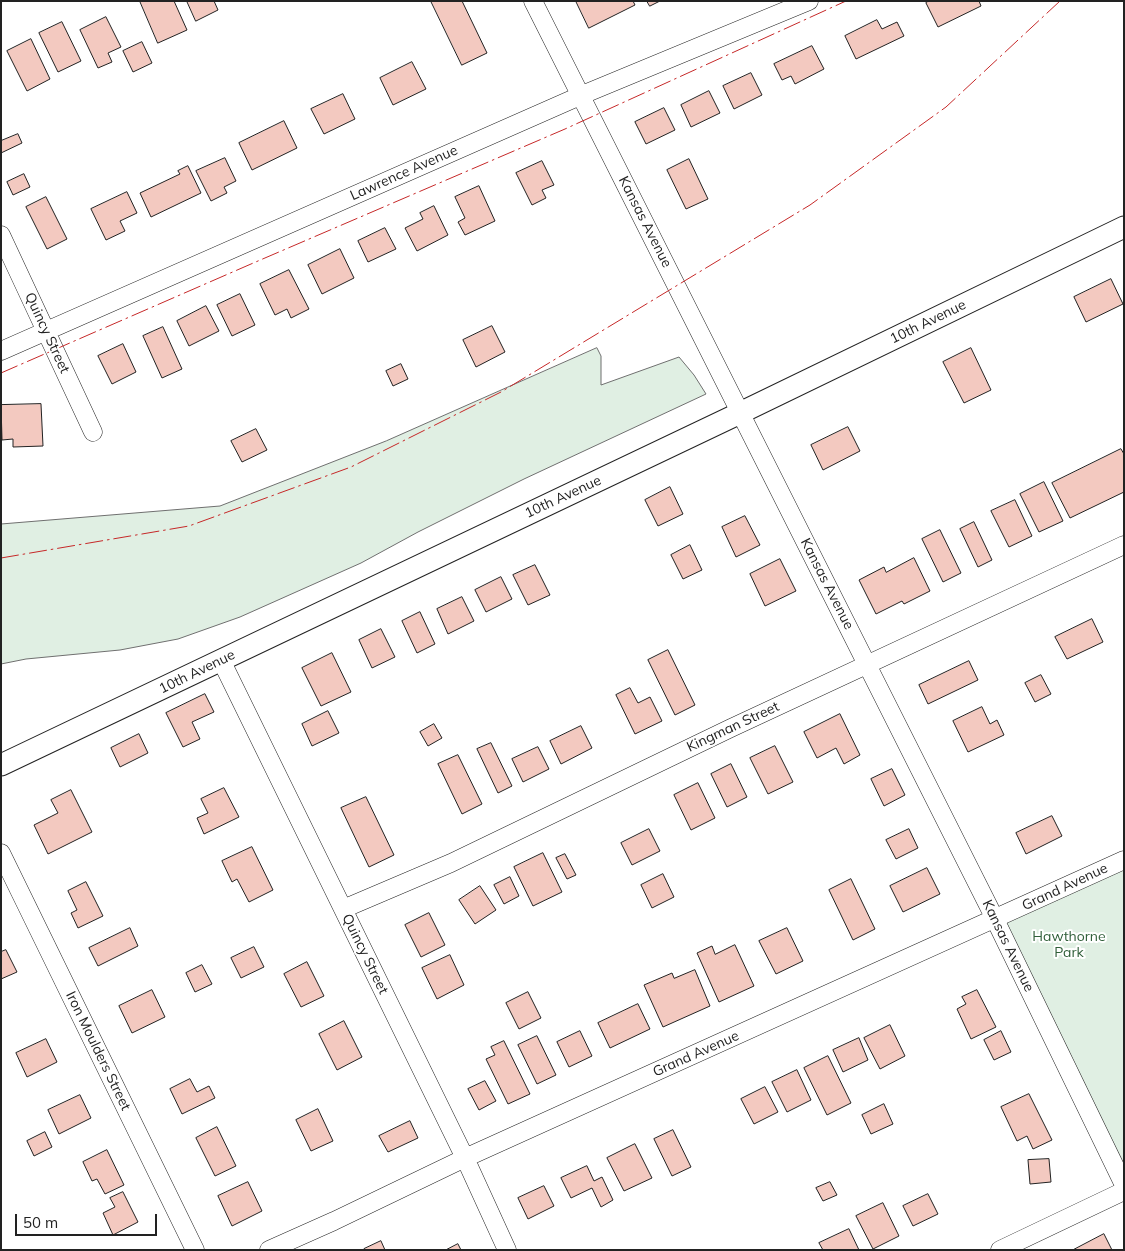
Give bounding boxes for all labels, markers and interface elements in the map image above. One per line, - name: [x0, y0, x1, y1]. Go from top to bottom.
- street label: Lawrence Avenue: [348, 142, 460, 204]
- street label: Kansas Avenue: [615, 174, 675, 270]
- street label: Quincy Street: [21, 290, 73, 376]
- street label: 10th Avenue: [887, 296, 969, 348]
- street label: 10th Avenue: [522, 472, 604, 522]
- street label: Kansas Avenue: [797, 536, 857, 632]
- street label: 10th Avenue: [156, 646, 238, 698]
- street label: Kingman Street: [684, 698, 782, 756]
- street label: Grand Avenue: [1019, 860, 1111, 914]
- street label: Kansas Avenue: [978, 897, 1038, 995]
- street label: Quincy Street: [338, 911, 392, 997]
- park label: Hawthorne Park: [1032, 929, 1106, 962]
- street label: Iron Moulders Street: [62, 989, 134, 1113]
- street label: Grand Avenue: [650, 1027, 742, 1081]
- scale bar: [18, 1204, 160, 1236]
- text: 50 m: [23, 1213, 58, 1232]

